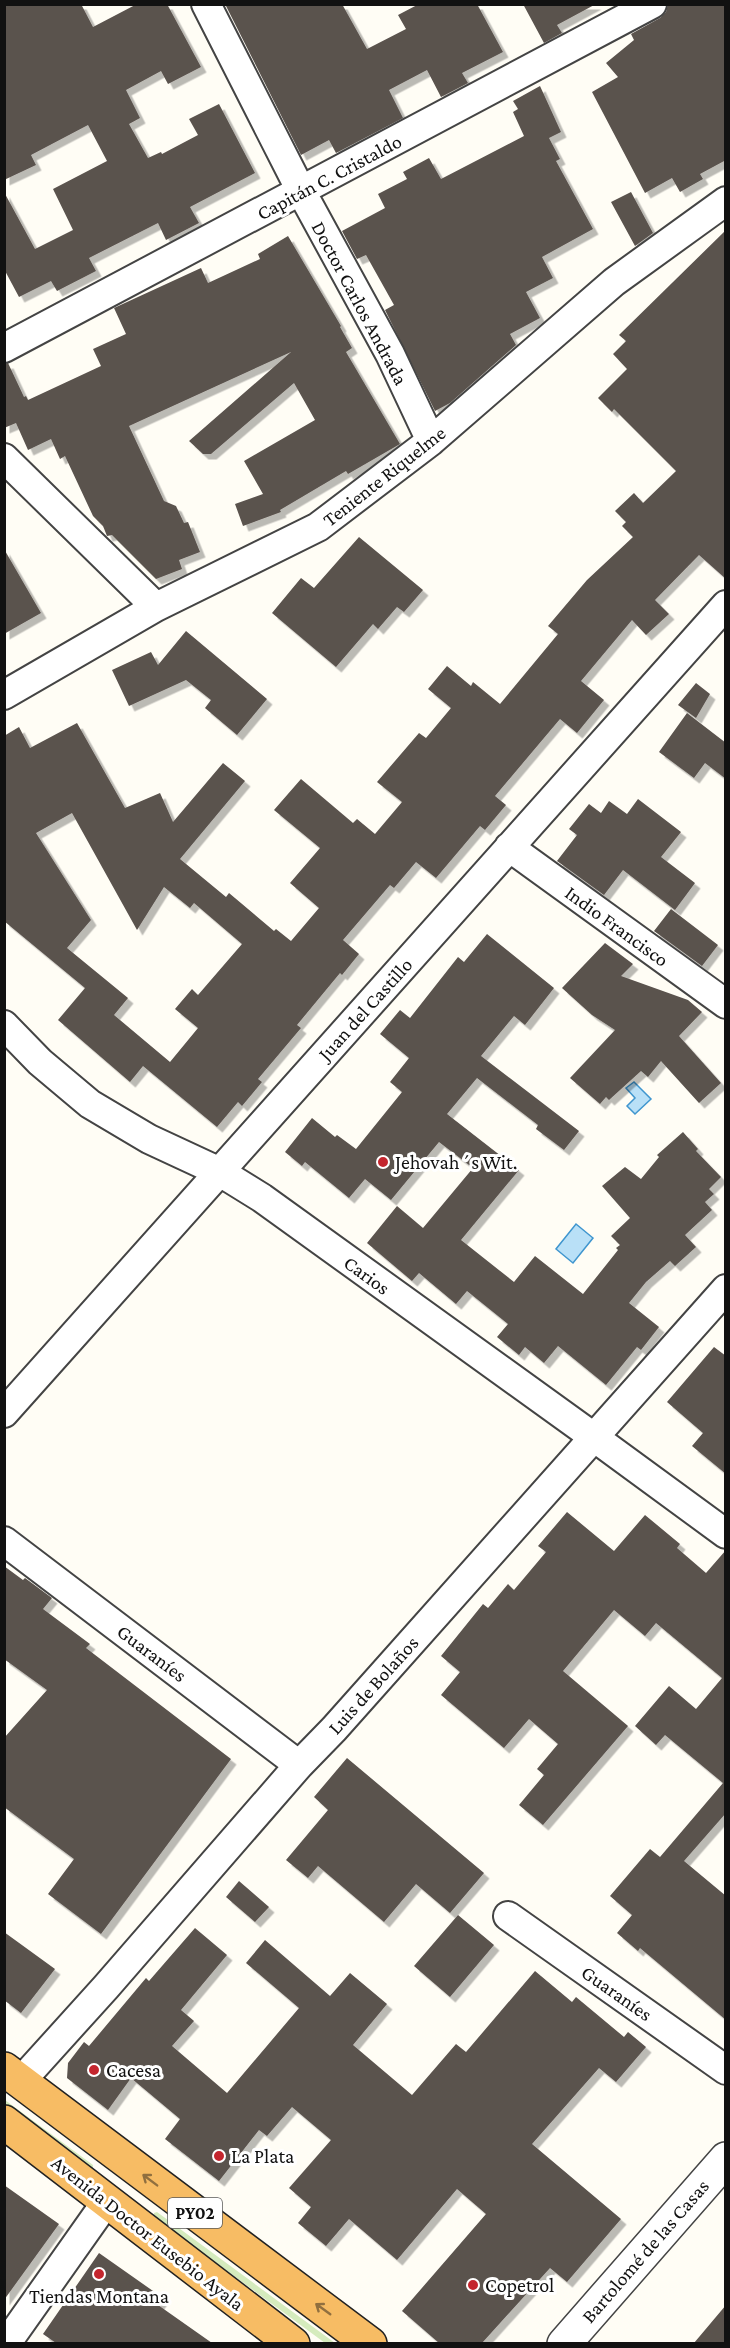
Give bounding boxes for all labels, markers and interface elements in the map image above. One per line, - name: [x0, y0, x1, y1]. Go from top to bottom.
- street label: Capitán C. Cristaldo: [253, 130, 406, 225]
- street label: Doctor Carlos Andrada: [308, 218, 412, 388]
- street label: Teniente Riquelme: [318, 421, 450, 531]
- street label: Indio Francisco: [561, 881, 673, 971]
- street label: Juan del Castillo: [312, 953, 417, 1067]
- place label: Jehovah´s Wit.: [393, 1151, 517, 1174]
- marker: Jehovah´s Wit.: [376, 1155, 390, 1169]
- street label: Carios: [340, 1251, 394, 1299]
- street label: Guaraníes: [113, 1620, 191, 1686]
- street label: Luis de Bolaños: [323, 1631, 423, 1739]
- street label: Guaraníes: [577, 1961, 657, 2025]
- place label: Cacesa: [106, 2059, 161, 2081]
- marker: Cacesa: [87, 2063, 101, 2077]
- place label: La Plata: [231, 2145, 294, 2167]
- marker: La Plata: [212, 2149, 226, 2163]
- street label: Avenida Doctor Eusebio Ayala: [47, 2151, 249, 2316]
- one-way arrow: [142, 2173, 158, 2186]
- street label: Bartolomé de las Casas: [577, 2175, 713, 2327]
- road number: PY02: [168, 2198, 222, 2228]
- marker: Tiendas Montana: [92, 2267, 106, 2281]
- place label: Copetrol: [485, 2274, 554, 2297]
- marker: Copetrol: [466, 2278, 480, 2292]
- place label: Tiendas Montana: [29, 2285, 169, 2307]
- one-way arrow: [315, 2303, 331, 2315]

